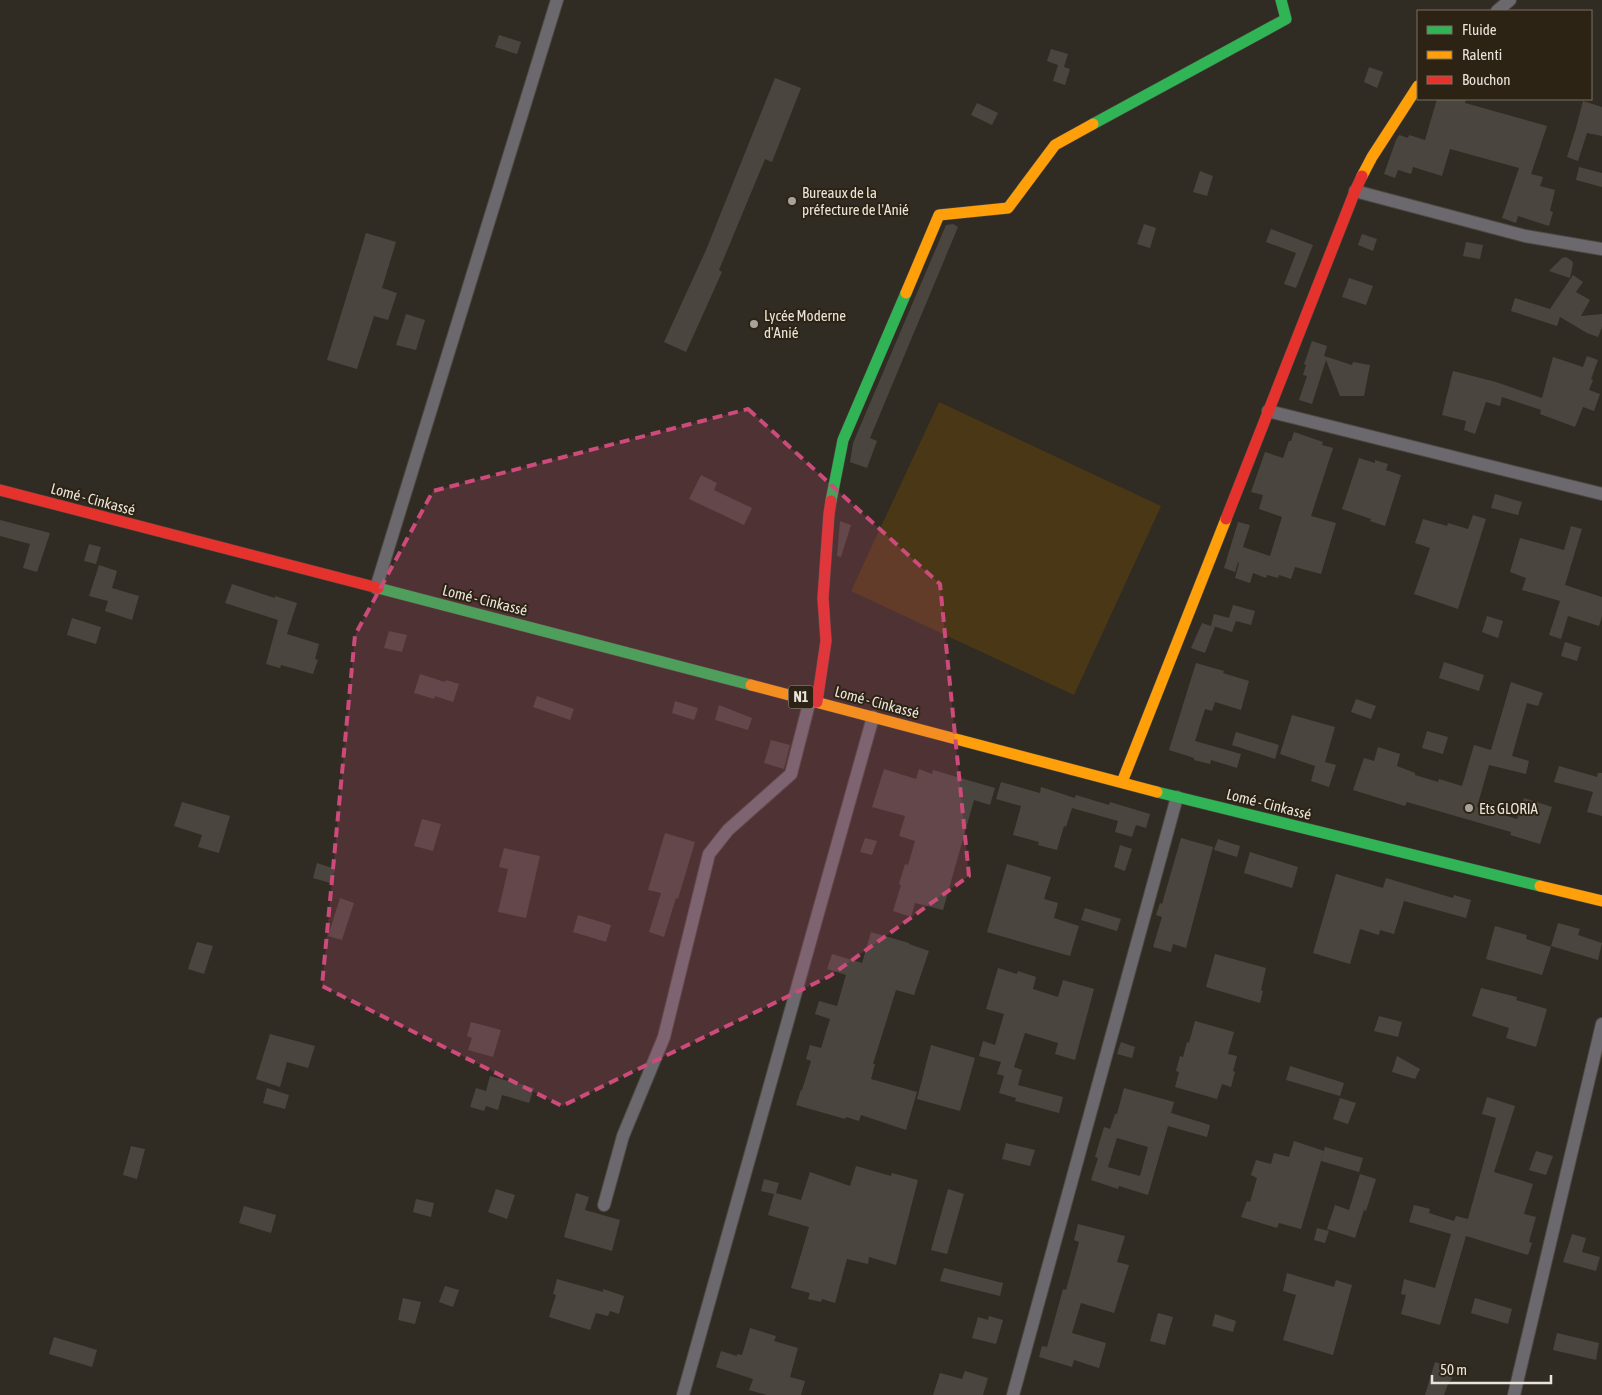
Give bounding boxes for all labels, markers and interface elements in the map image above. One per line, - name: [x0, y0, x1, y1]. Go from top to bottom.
- legend: [1417, 10, 1592, 100]
- text: Fluide: [1462, 21, 1497, 38]
- text: Ralenti: [1462, 46, 1502, 63]
- text: Bouchon: [1462, 71, 1511, 88]
- place label: Bureaux de la préfecture de l'Anié: [802, 184, 909, 218]
- marker: Bureaux de la préfecture de l'Anié: [786, 195, 798, 207]
- place label: Lycée Moderne d'Anié: [764, 307, 846, 341]
- marker: Lycée Moderne d'Anié: [748, 318, 760, 330]
- street label: Lomé - Cinkassé: [49, 480, 137, 518]
- street label: Lomé - Cinkassé: [441, 581, 529, 619]
- street label: Lomé - Cinkassé: [833, 683, 921, 721]
- road number: N1: [788, 686, 814, 709]
- street label: Lomé - Cinkassé: [1225, 785, 1313, 823]
- place label: Ets GLORIA: [1479, 800, 1539, 817]
- marker: Ets GLORIA: [1463, 802, 1475, 814]
- scale bar: [1432, 1352, 1551, 1384]
- text: 50 m: [1440, 1361, 1467, 1378]

